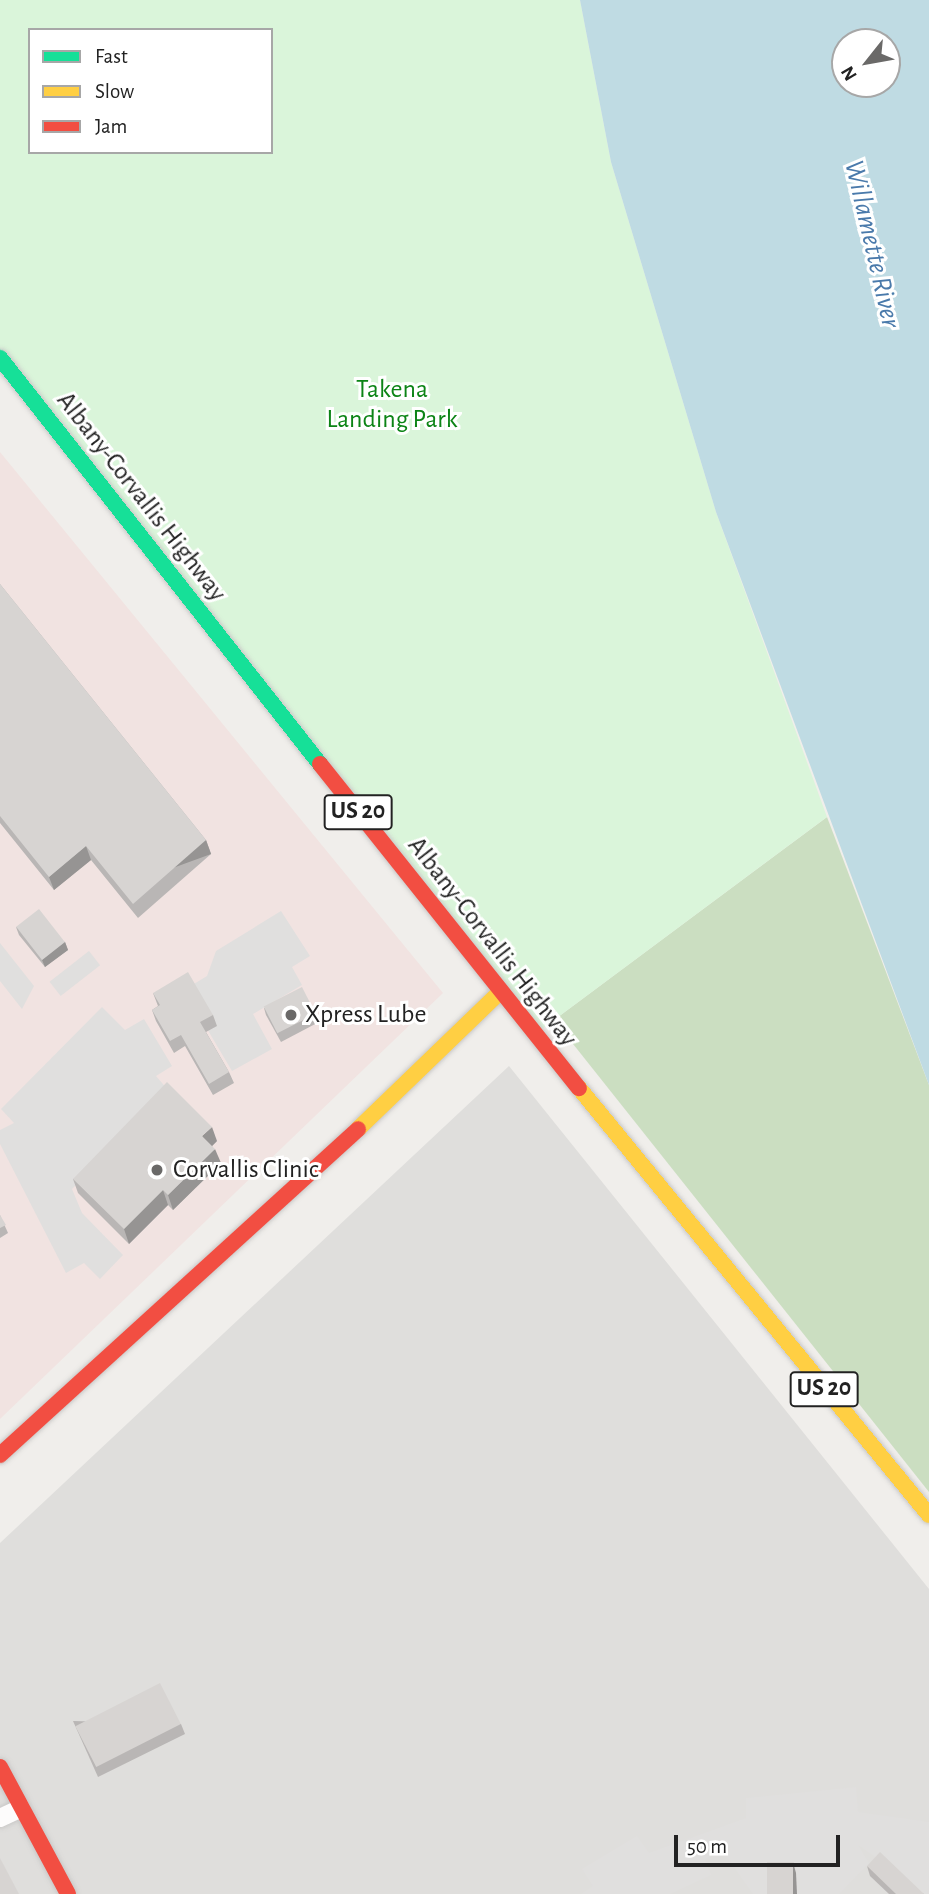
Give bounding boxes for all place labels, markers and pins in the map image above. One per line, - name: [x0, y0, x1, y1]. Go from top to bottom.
- place label: Xpress Lube: [305, 999, 426, 1031]
- marker: Xpress Lube: [283, 1007, 299, 1023]
- place label: Corvallis Clinic: [173, 1154, 319, 1186]
- marker: Corvallis Clinic: [147, 1160, 167, 1180]

